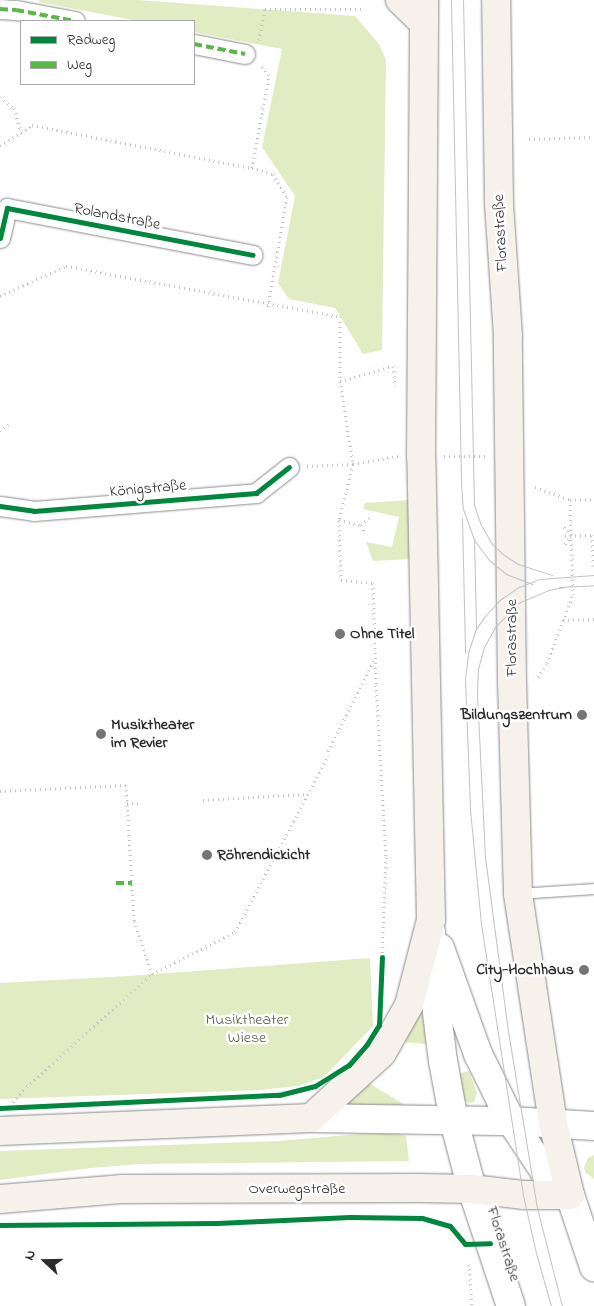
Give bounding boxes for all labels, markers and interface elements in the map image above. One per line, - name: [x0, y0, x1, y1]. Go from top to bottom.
- legend: [20, 20, 195, 85]
- text: Radweg: [67, 29, 115, 51]
- text: Weg: [67, 54, 92, 76]
- street label: Florastraße: [489, 194, 513, 272]
- street label: Rolandstraße: [72, 199, 162, 235]
- street label: Königstraße: [109, 476, 187, 502]
- street label: Florastraße: [502, 599, 522, 677]
- place label: Ohne Titel: [350, 624, 414, 644]
- marker: Ohne Titel: [334, 628, 346, 640]
- place label: Bildungszentrum: [461, 705, 572, 725]
- marker: Bildungszentrum: [576, 709, 588, 721]
- place label: Musiktheater im Revier: [111, 715, 194, 753]
- marker: Musiktheater im Revier: [95, 728, 107, 740]
- place label: Röhrendickicht: [217, 845, 310, 865]
- marker: Röhrendickicht: [201, 849, 213, 861]
- place label: City-Hochhaus: [476, 960, 574, 980]
- marker: City-Hochhaus: [578, 964, 590, 976]
- park label: Musiktheater Wiese: [205, 1010, 289, 1048]
- street label: Overwegstraße: [249, 1179, 345, 1199]
- street label: Florastraße: [482, 1204, 524, 1284]
- north arrow: [20, 1236, 70, 1286]
- text: N: [19, 1247, 42, 1264]

